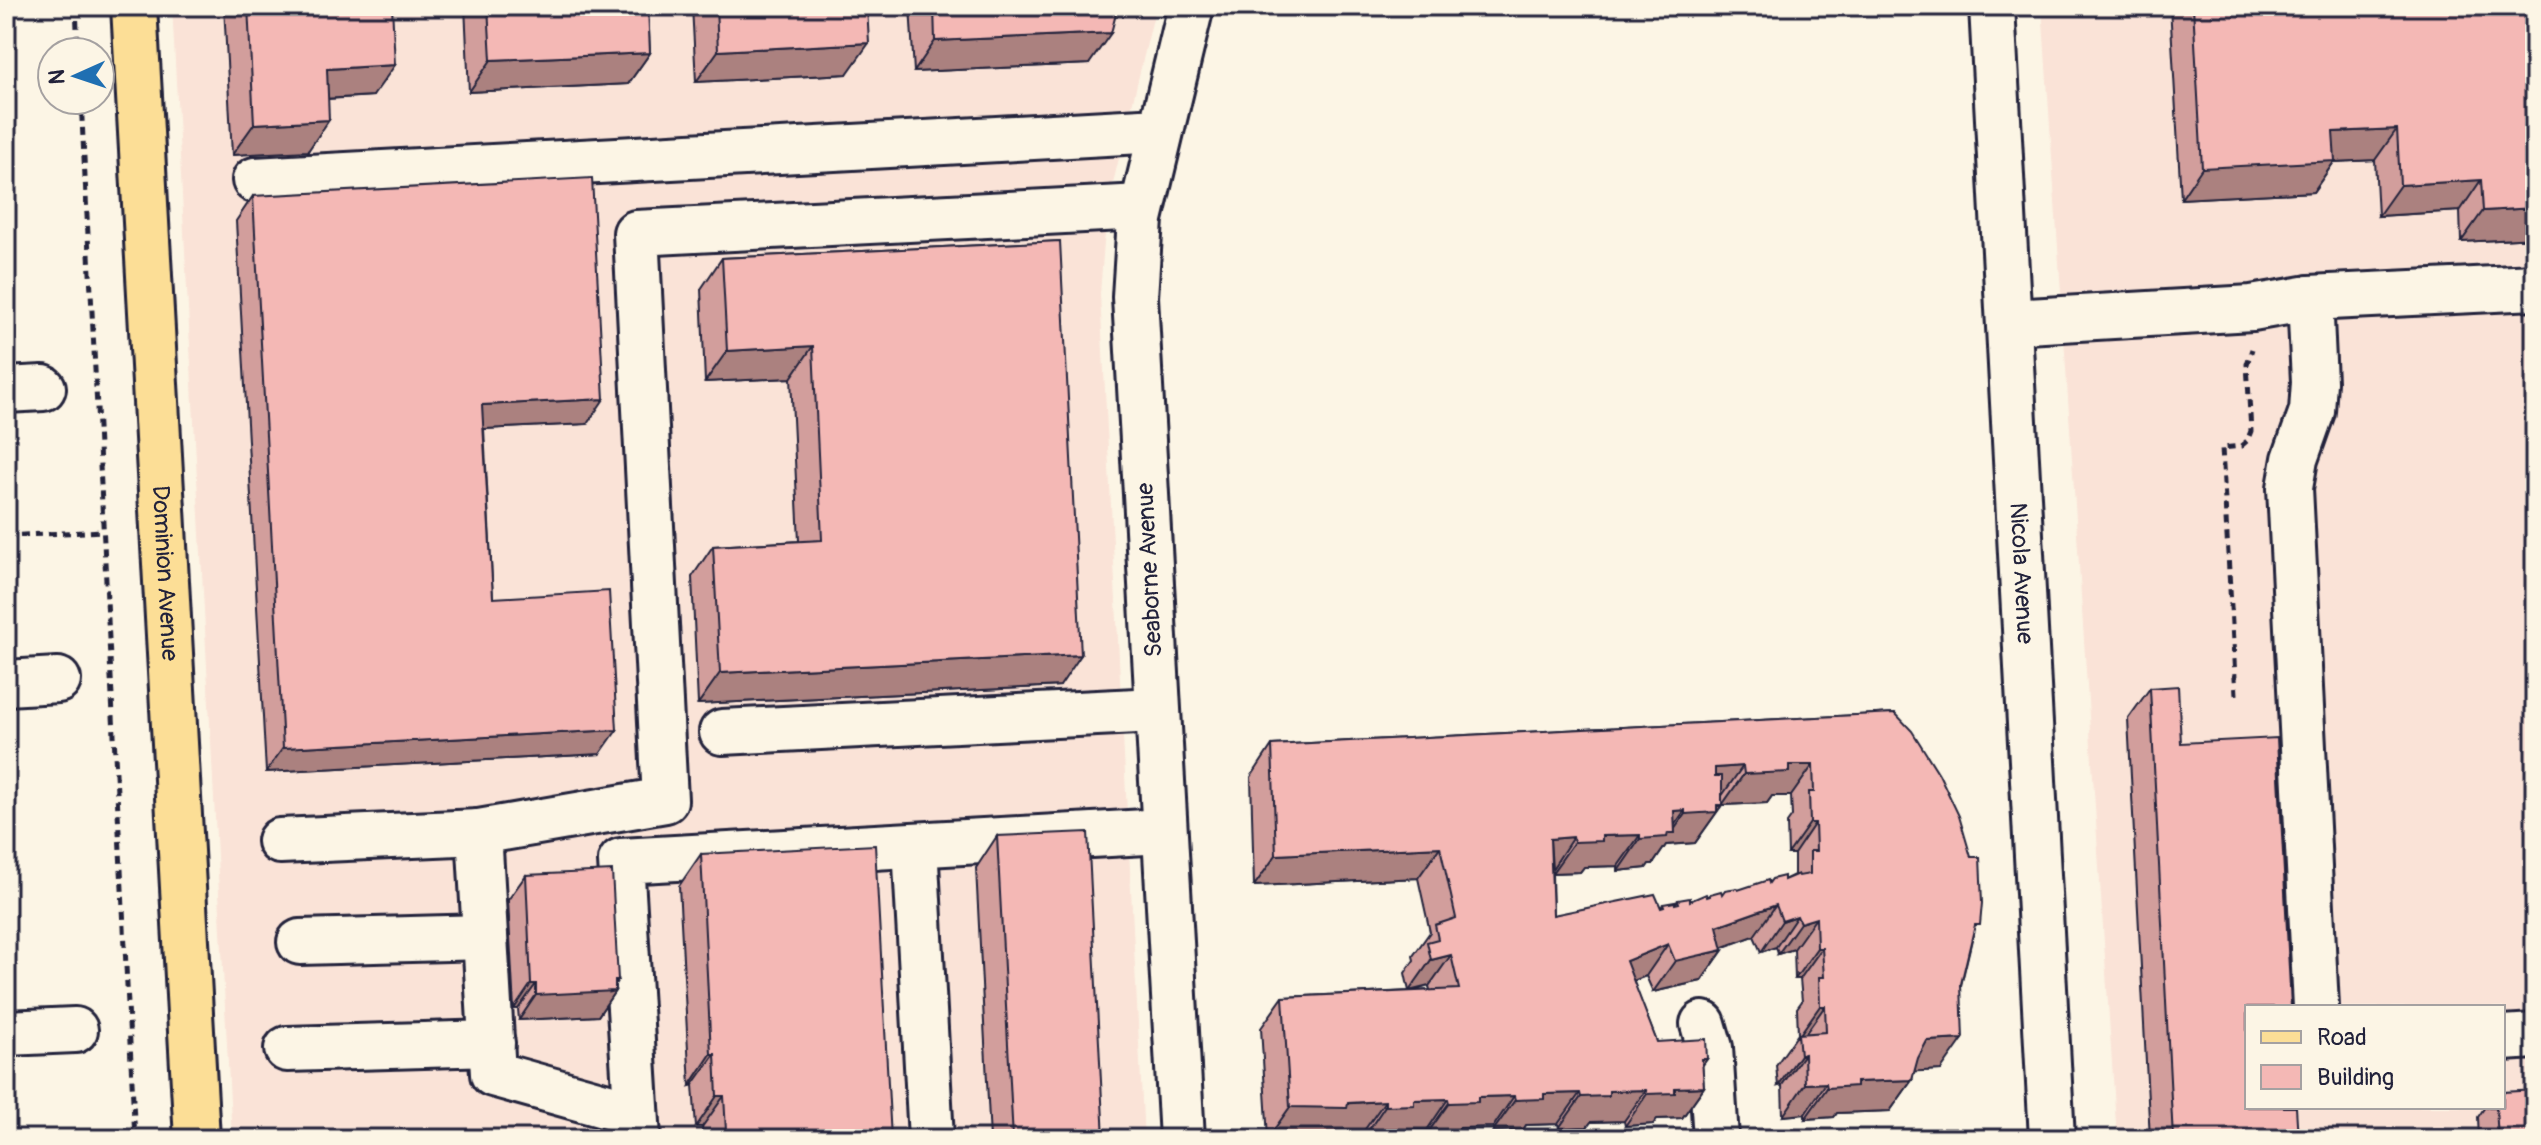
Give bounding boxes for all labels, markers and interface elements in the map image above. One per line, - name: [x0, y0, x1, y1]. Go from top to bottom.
- north arrow: [36, 36, 116, 116]
- text: N: [43, 69, 71, 85]
- street label: Seaborne Avenue: [1130, 482, 1169, 658]
- street label: Dominion Avenue: [146, 485, 184, 662]
- street label: Nicola Avenue: [2003, 502, 2040, 645]
- legend: [2245, 1005, 2505, 1109]
- text: Road: [2317, 1023, 2367, 1052]
- text: Building: [2317, 1063, 2394, 1092]

